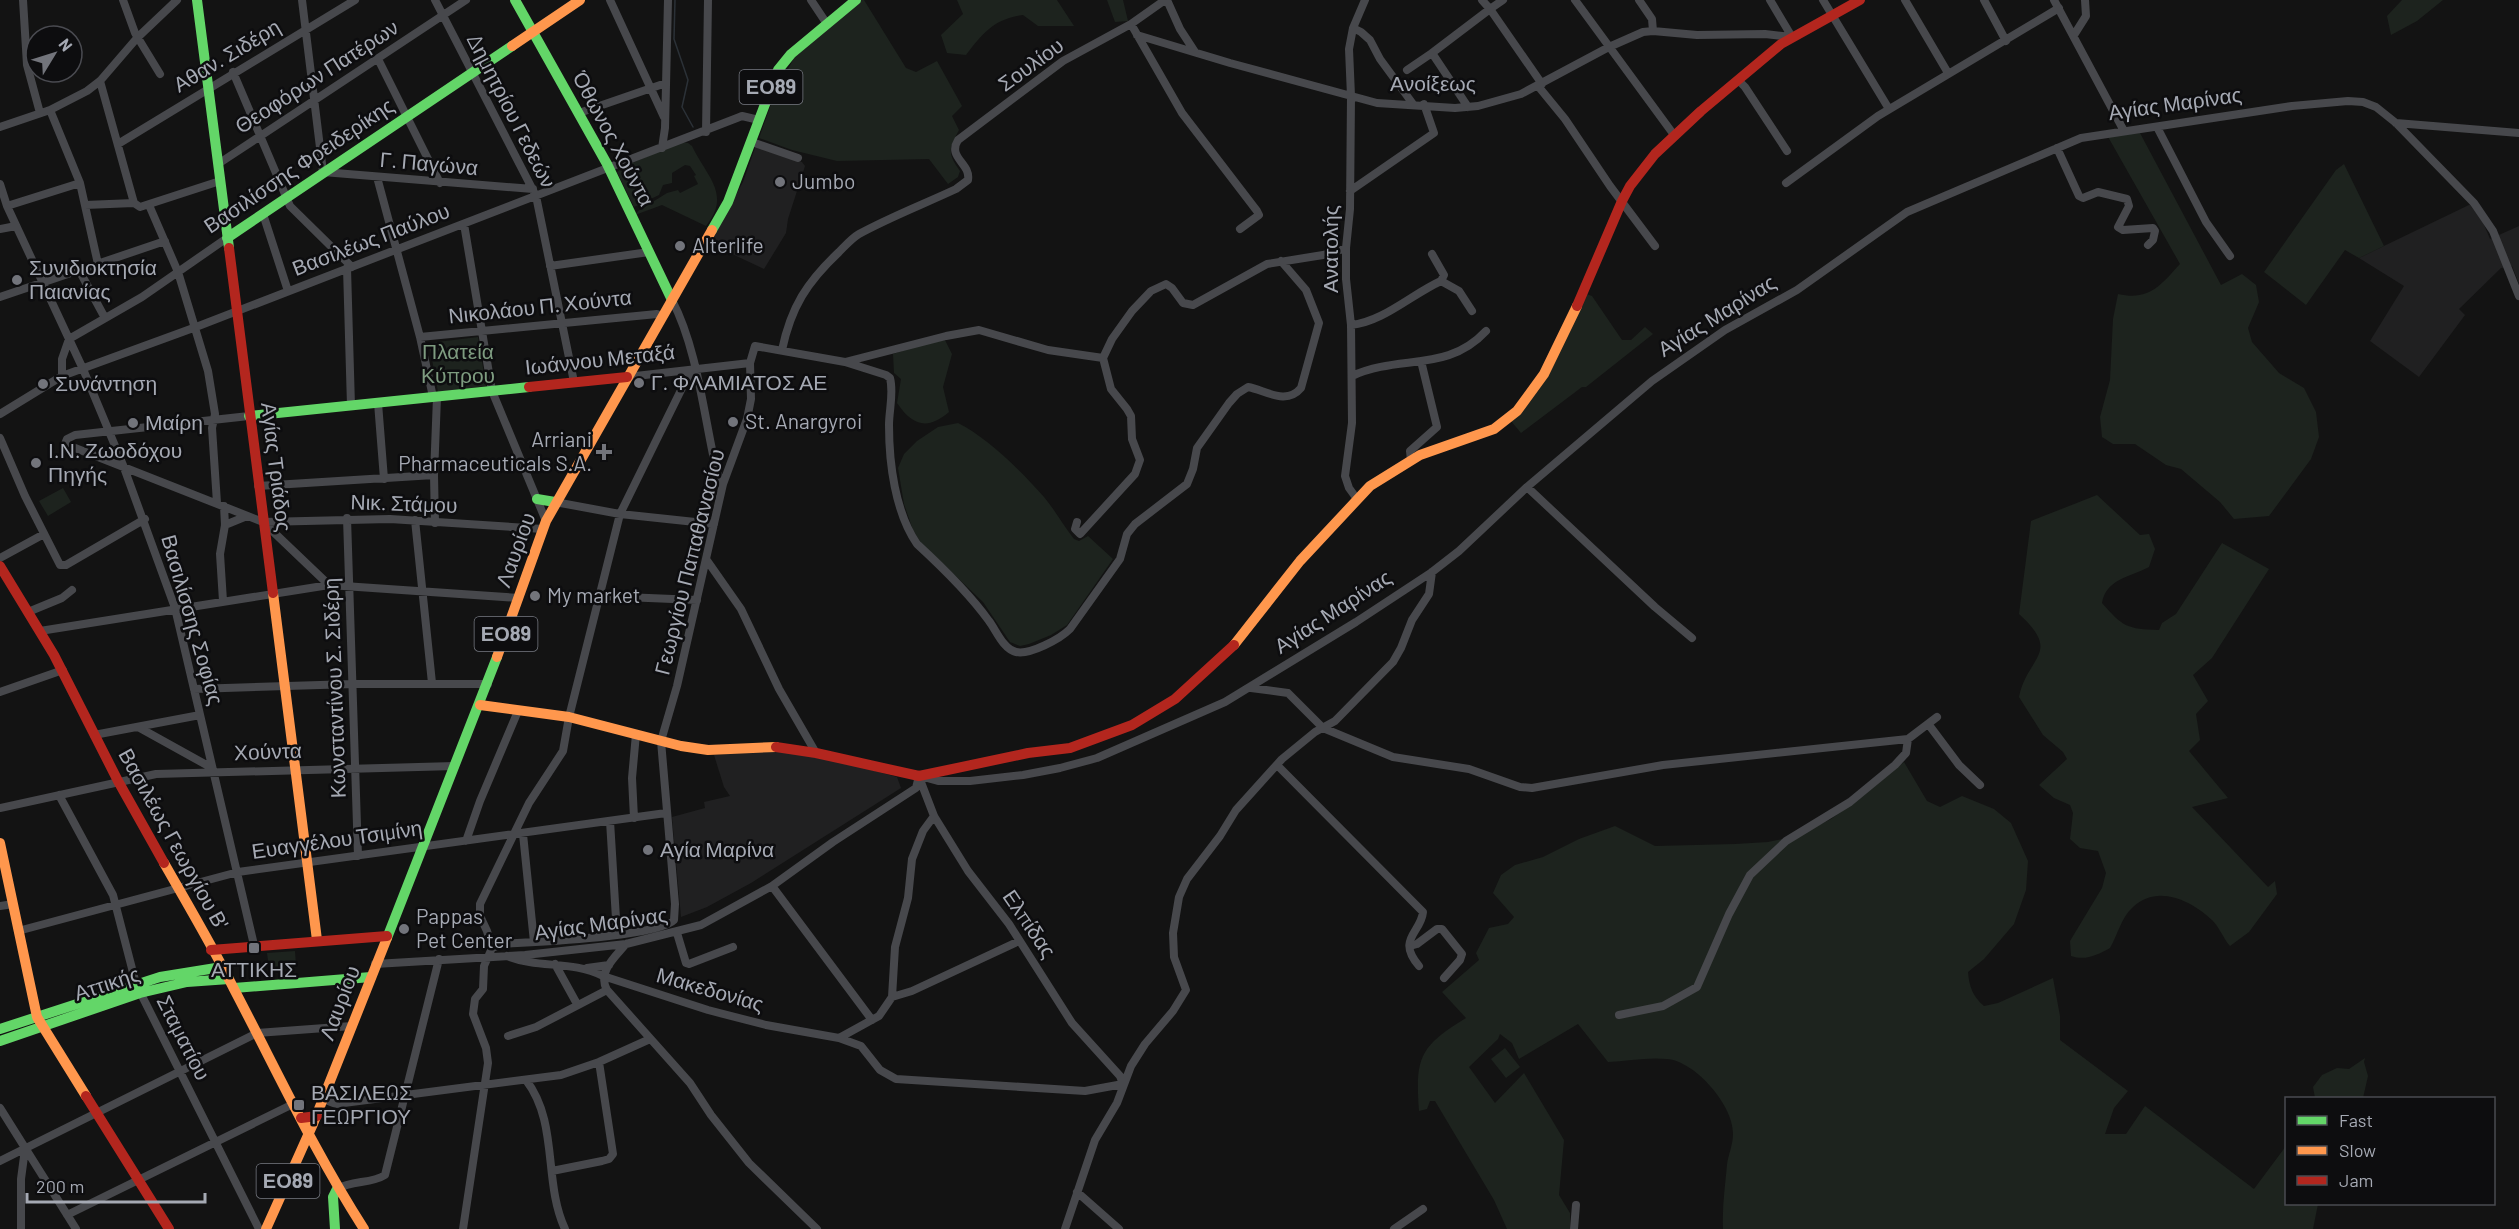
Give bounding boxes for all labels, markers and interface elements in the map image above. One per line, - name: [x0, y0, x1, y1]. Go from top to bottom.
- street label: Αθαν. Σιδέρη: [168, 13, 284, 97]
- street label: Θεοφόρων Πατέρων: [230, 14, 402, 138]
- north arrow: [24, 24, 84, 84]
- street label: Δημητρίου Γεδεών: [463, 29, 562, 191]
- street label: Σουλίου: [993, 32, 1068, 96]
- text: N: [55, 34, 77, 54]
- street label: Όθωνος Χούντα: [568, 66, 660, 210]
- road number: ΕΟ89: [740, 70, 802, 104]
- street label: Ανοίξεως: [1390, 70, 1476, 95]
- street label: Αγίας Μαρίνας: [2107, 81, 2243, 124]
- street label: Βασιλίσσης Φρειδερίκης: [199, 92, 398, 238]
- street label: Γ. Παγώνα: [379, 146, 479, 179]
- place label: Jumbo: [792, 168, 855, 193]
- marker: Jumbo: [773, 175, 787, 189]
- street label: Βασιλέως Παύλου: [288, 197, 453, 280]
- street label: Ανατολής: [1317, 205, 1342, 293]
- place label: Alterlife: [692, 232, 764, 257]
- marker: Alterlife: [673, 239, 687, 253]
- place label: Συνιδιοκτησία Παιανίας: [29, 254, 157, 303]
- street label: Αγίας Μαρίνας: [1653, 269, 1780, 361]
- marker: Συνιδιοκτησία Παιανίας: [10, 273, 24, 287]
- street label: Νικολάου Π. Χούντα: [447, 283, 633, 328]
- park label: Πλατεία Κύπρου: [421, 338, 495, 387]
- street label: Ιωάννου Μεταξά: [524, 338, 676, 379]
- place label: Γ. ΦΛΑΜΙΑΤΟΣ ΑΕ: [651, 369, 827, 394]
- place label: Συνάντηση: [55, 370, 157, 395]
- marker: Γ. ΦΛΑΜΙΑΤΟΣ ΑΕ: [632, 376, 646, 390]
- marker: Συνάντηση: [36, 377, 50, 391]
- street label: Αγίας Τριάδος: [257, 401, 298, 533]
- place label: St. Anargyroi: [745, 408, 862, 433]
- place label: Μαίρη: [145, 409, 203, 434]
- marker: St. Anargyroi: [726, 415, 740, 429]
- marker: Μαίρη: [126, 416, 140, 430]
- place label: Arriani Pharmaceuticals S.A.: [398, 426, 592, 475]
- place label: Ι.Ν. Ζωοδόχου Πηγής: [48, 437, 182, 486]
- marker: Arriani Pharmaceuticals S.A.: [597, 445, 611, 459]
- street label: Γεωργίου Παπαθανασίου: [648, 446, 729, 677]
- marker: Ι.Ν. Ζωοδόχου Πηγής: [29, 456, 43, 470]
- street label: Νικ. Στάμου: [350, 488, 458, 517]
- street label: Λαυρίου: [490, 509, 540, 590]
- street label: Βασιλίσσης Σοφίας: [157, 532, 230, 708]
- street label: Αγίας Μαρίνας: [1269, 564, 1395, 658]
- street label: Κωνσταντίνου Σ. Σιδέρη: [317, 577, 350, 799]
- place label: My market: [547, 582, 640, 607]
- marker: My market: [528, 589, 542, 603]
- road number: ΕΟ89: [474, 617, 538, 651]
- street label: Χούντα: [234, 737, 302, 764]
- street label: Βασιλέως Γεωργίου Β': [114, 743, 235, 933]
- street label: Ευαγγέλου Τσιμίνη: [250, 814, 424, 863]
- place label: Αγία Μαρίνα: [660, 836, 774, 861]
- marker: Αγία Μαρίνα: [641, 843, 655, 857]
- street label: Ελπίδας: [998, 884, 1062, 962]
- street label: Αγίας Μαρίνας: [533, 901, 669, 944]
- place label: Pappas Pet Center: [416, 903, 513, 952]
- marker: Pappas Pet Center: [397, 922, 411, 936]
- marker: ΑΤΤΙΚΗΣ: [247, 941, 261, 955]
- place label: ΑΤΤΙΚΗΣ: [211, 956, 297, 981]
- street label: Αττικής: [71, 960, 143, 1005]
- street label: Μακεδονίας: [654, 961, 767, 1016]
- street label: Λαυρίου: [313, 962, 364, 1043]
- street label: Σταματίου: [152, 991, 216, 1084]
- place label: ΒΑΣΙΛΕΩΣ ΓΕΩΡΓΙΟΥ: [311, 1079, 412, 1128]
- legend: [2285, 1097, 2495, 1205]
- marker: ΒΑΣΙΛΕΩΣ ΓΕΩΡΓΙΟΥ: [292, 1098, 306, 1112]
- text: Fast: [2339, 1109, 2373, 1131]
- text: Slow: [2339, 1139, 2376, 1161]
- road number: ΕΟ89: [256, 1164, 320, 1198]
- scale bar: [27, 1166, 206, 1204]
- text: Jam: [2339, 1169, 2373, 1191]
- text: 200 m: [36, 1175, 84, 1197]

